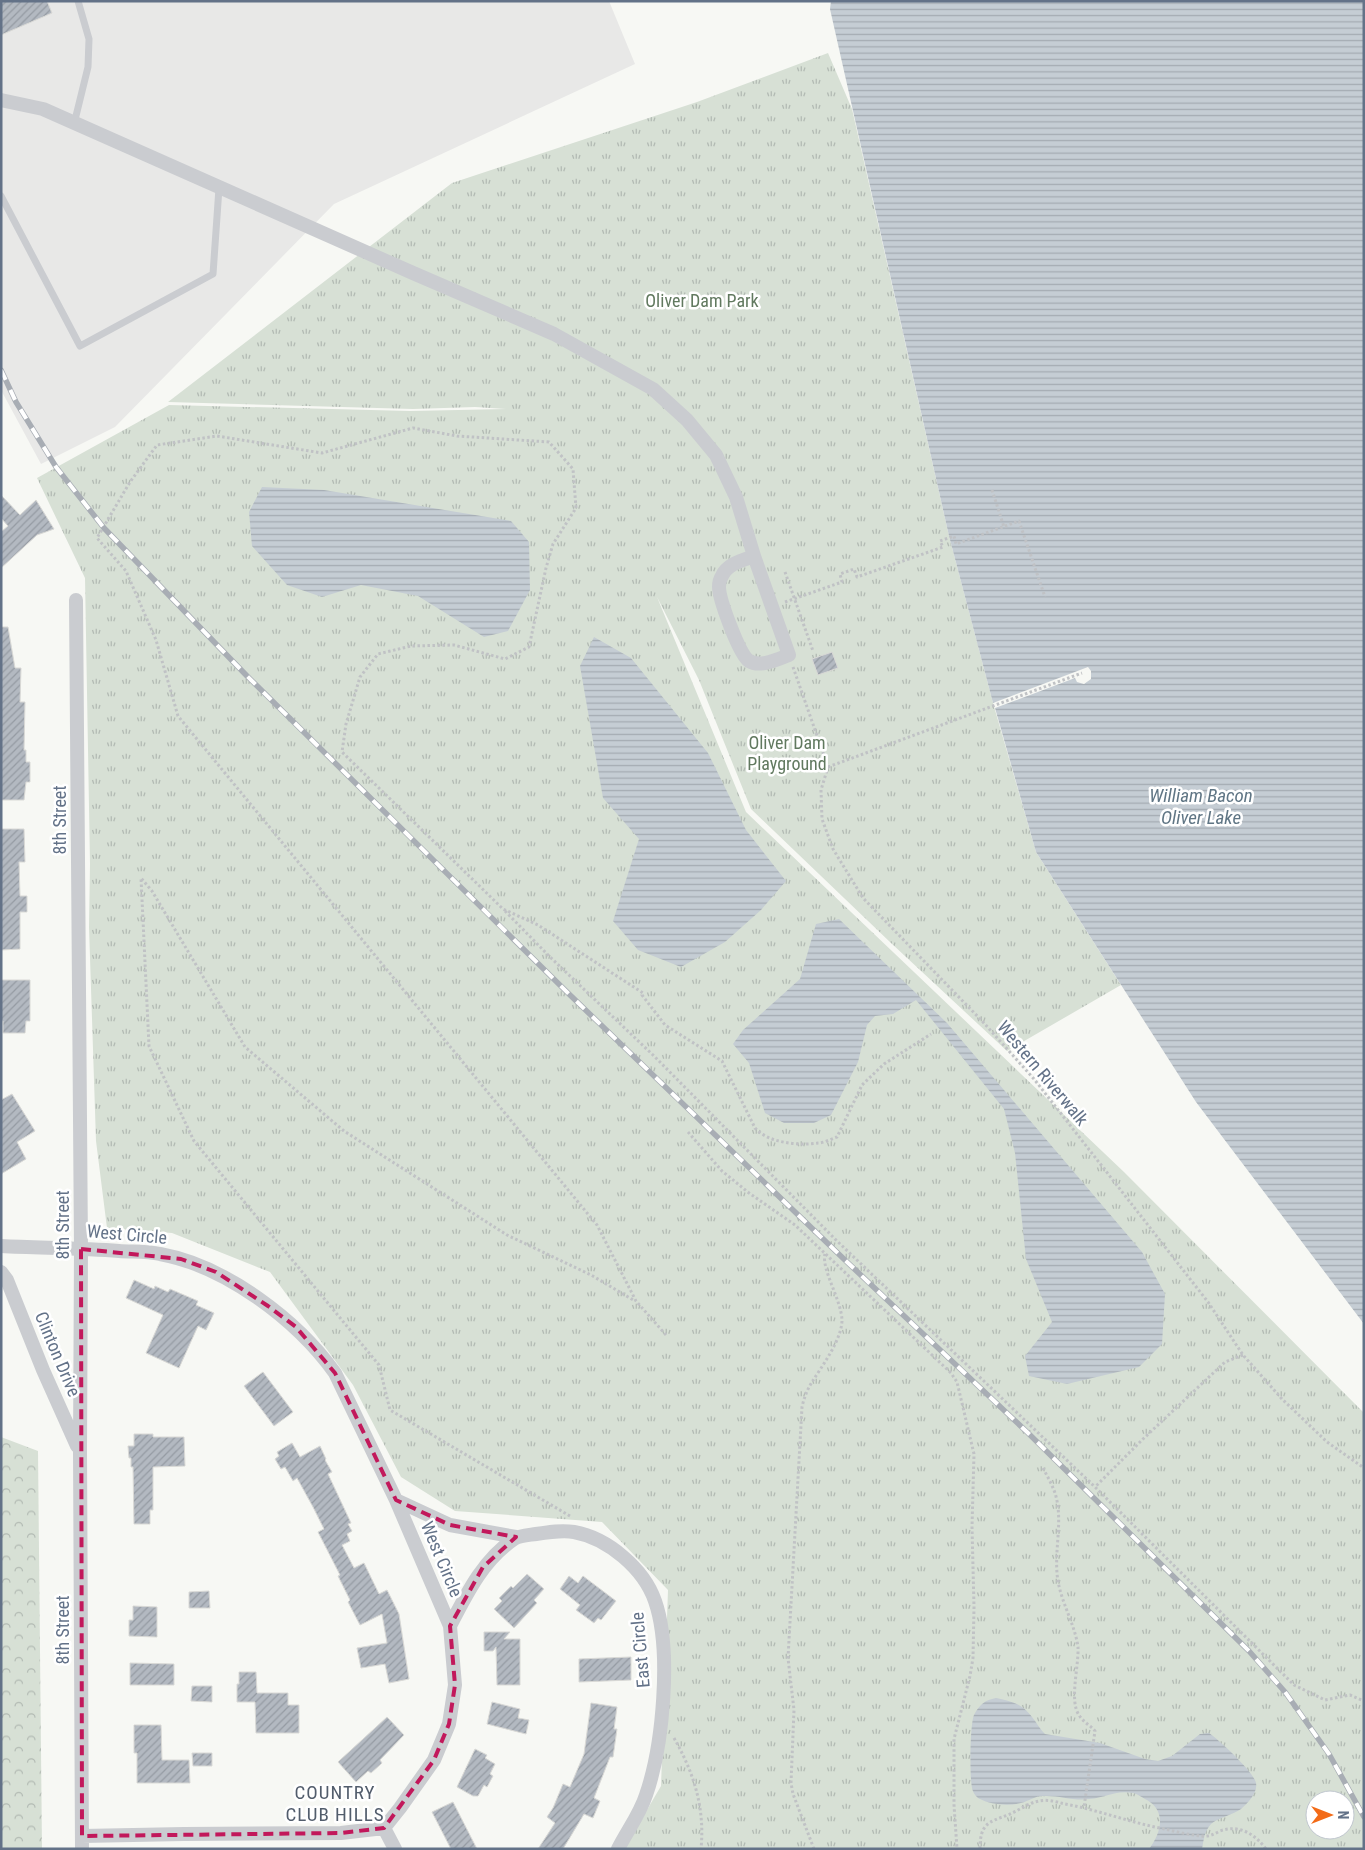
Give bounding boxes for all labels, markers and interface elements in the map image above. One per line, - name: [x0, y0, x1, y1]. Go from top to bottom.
- park label: Oliver Dam Park: [645, 290, 759, 311]
- park label: Oliver Dam Playground: [747, 732, 827, 774]
- water label: William Bacon Oliver Lake: [1149, 784, 1253, 829]
- street label: 8th Street: [49, 785, 70, 855]
- street label: Western Riverwalk: [993, 1016, 1093, 1130]
- street label: 8th Street: [52, 1190, 73, 1260]
- street label: West Circle: [86, 1220, 168, 1248]
- street label: Clinton Drive: [31, 1308, 85, 1400]
- street label: West Circle: [417, 1518, 467, 1600]
- street label: 8th Street: [52, 1595, 73, 1665]
- street label: East Circle: [626, 1611, 654, 1689]
- district label: COUNTRY CLUB HILLS: [285, 1781, 385, 1826]
- north arrow: [1305, 1790, 1355, 1840]
- text: N: [1335, 1811, 1351, 1819]

